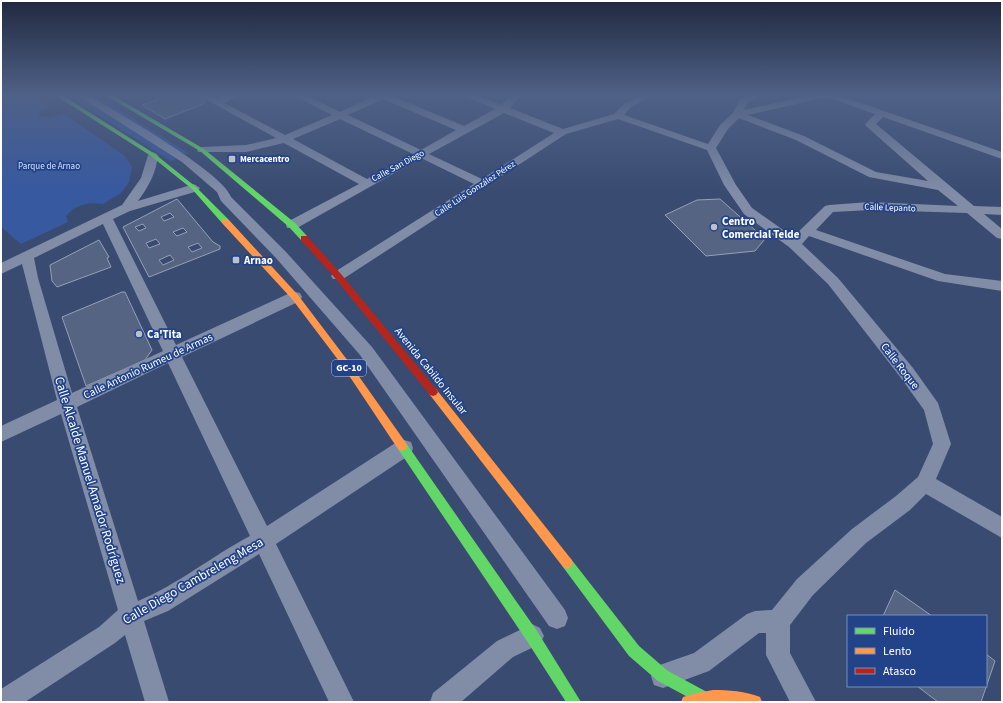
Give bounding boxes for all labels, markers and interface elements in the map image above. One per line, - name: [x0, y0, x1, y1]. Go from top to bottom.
- street label: Calle San Diego: [369, 147, 427, 185]
- place label: Mercacentro: [240, 153, 290, 166]
- marker: Mercacentro: [227, 154, 237, 164]
- street label: Calle Luis González Pérez: [432, 158, 518, 220]
- park label: Parque de Arnao: [18, 160, 80, 173]
- street label: Calle Lepanto: [864, 201, 916, 215]
- place label: Centro Comercial Telde: [722, 214, 800, 242]
- marker: Centro Comercial Telde: [709, 222, 719, 232]
- place label: Arnao: [243, 253, 273, 268]
- marker: Arnao: [231, 255, 241, 265]
- street label: Avenida Cabildo Insular: [391, 324, 471, 418]
- place label: Ca'Tita: [147, 327, 182, 342]
- street label: Calle Antonio Rumeu de Armas: [81, 329, 216, 403]
- marker: Ca'Tita: [134, 329, 144, 339]
- street label: Calle Roque: [877, 340, 923, 393]
- road number: GC-10: [332, 360, 366, 376]
- street label: Calle Alcalde Manuel Amador Rodríguez: [50, 375, 130, 586]
- street label: Calle Diego Cambreleng Mesa: [119, 533, 267, 629]
- legend: [847, 615, 987, 687]
- text: Fluido: [883, 623, 915, 640]
- text: Lento: [883, 643, 912, 660]
- text: Atasco: [883, 663, 916, 680]

